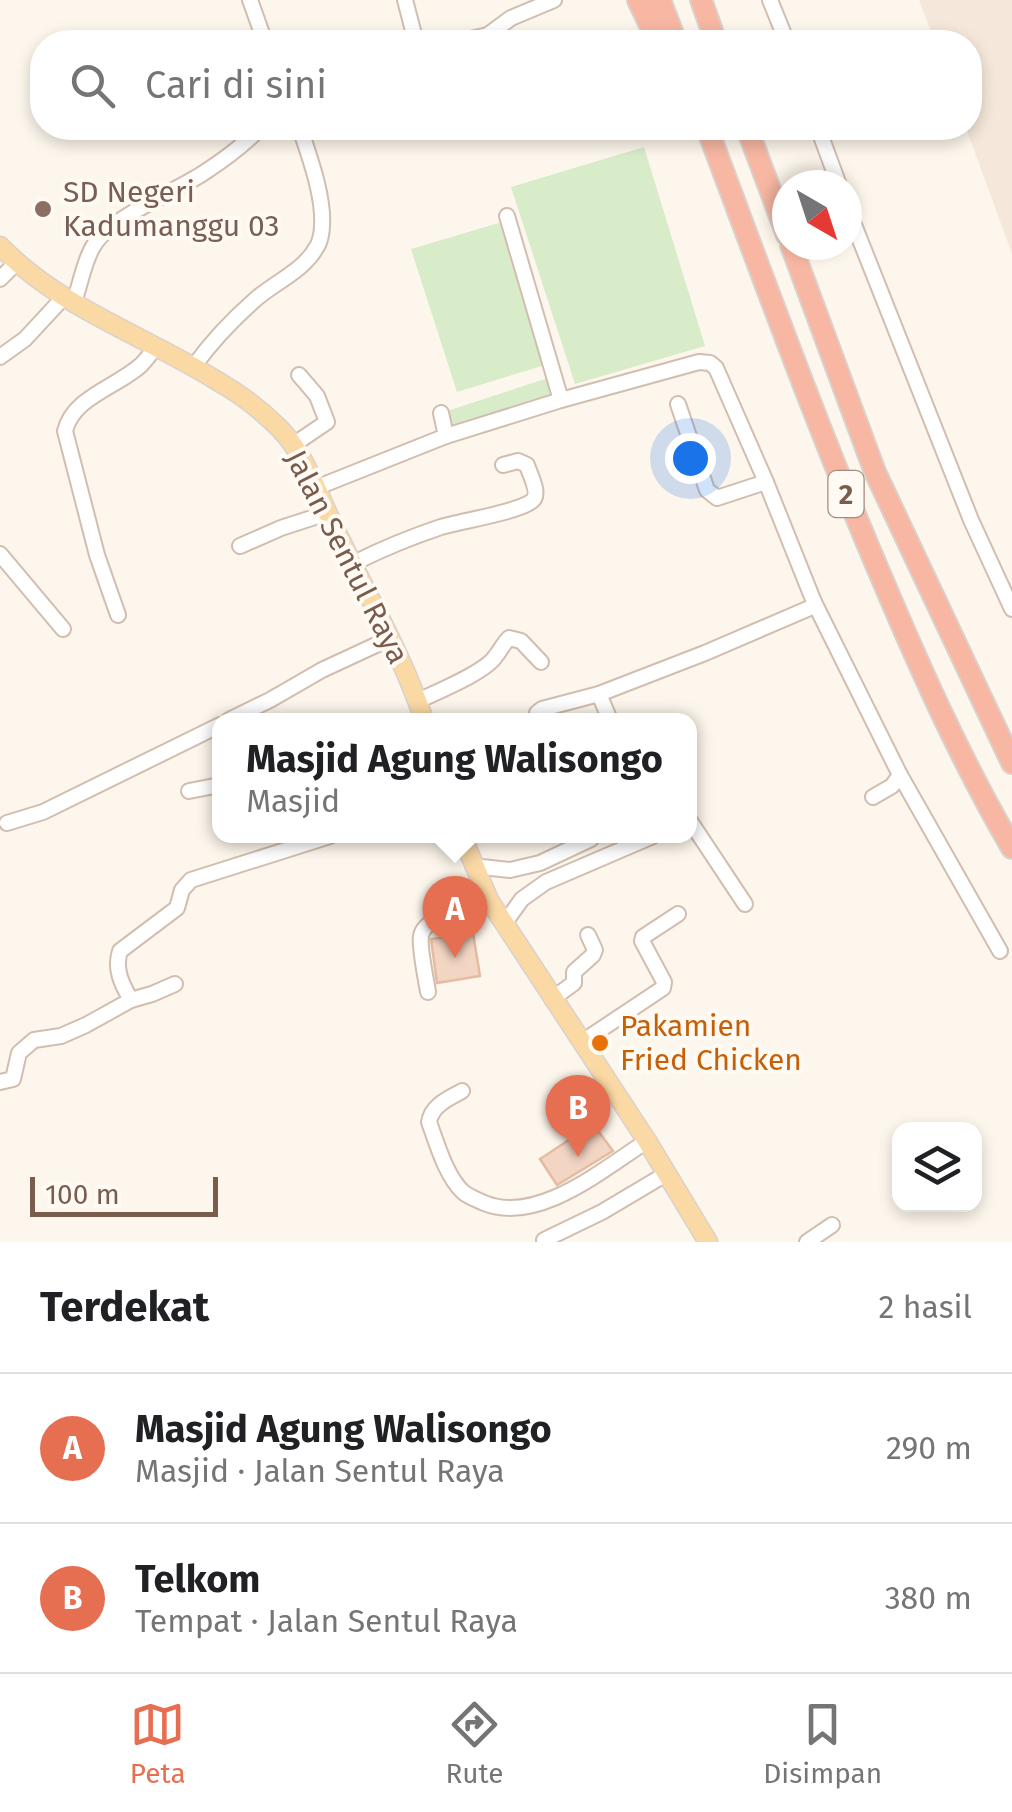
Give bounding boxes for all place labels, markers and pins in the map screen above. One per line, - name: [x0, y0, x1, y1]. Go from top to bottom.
- place label: SD Negeri Kadumanggu 03: [63, 174, 280, 244]
- marker: SD Negeri Kadumanggu 03: [32, 198, 54, 220]
- pin: A: [422, 876, 488, 958]
- place label: Pakamien Fried Chicken: [620, 1008, 802, 1078]
- marker: Pakamien Fried Chicken: [589, 1032, 611, 1054]
- pin: B: [546, 1074, 610, 1157]

